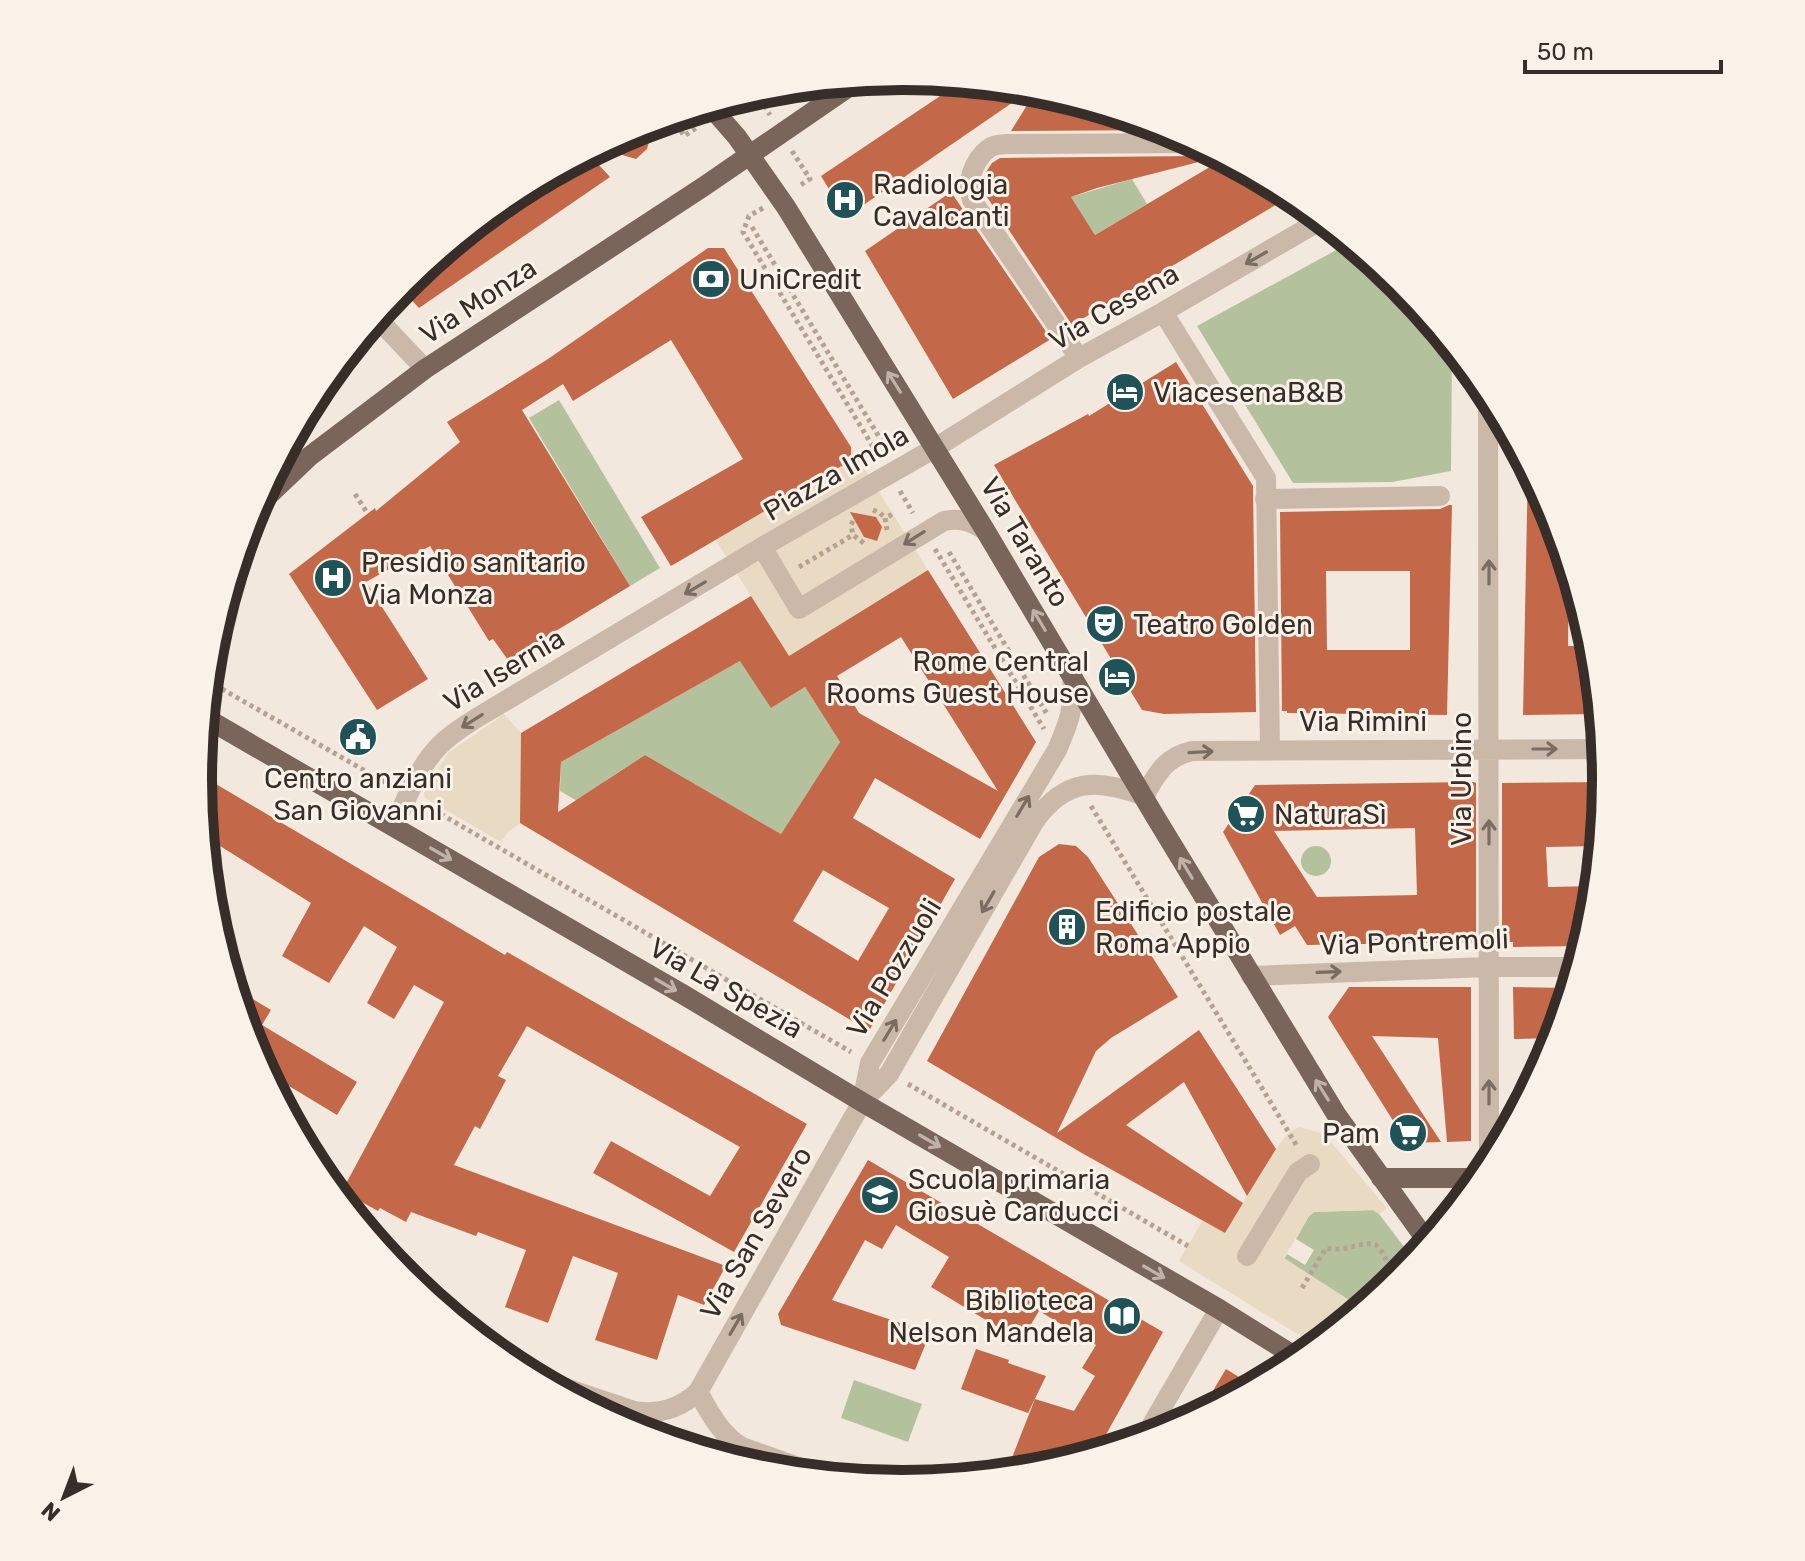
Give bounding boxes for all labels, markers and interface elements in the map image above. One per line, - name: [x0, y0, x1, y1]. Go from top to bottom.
- scale bar: [1525, 24, 1721, 74]
- text: 50 m: [1537, 38, 1594, 66]
- place label: Radiologia Cavalcanti: [873, 168, 1009, 233]
- hospital icon: Radiologia Cavalcanti: [824, 179, 866, 221]
- one-way arrow: [1245, 250, 1268, 266]
- street label: Via Monza: [414, 251, 542, 351]
- street label: Via Cesena: [1043, 257, 1185, 357]
- bank icon: UniCredit: [690, 258, 732, 300]
- place label: UniCredit: [739, 263, 862, 296]
- one-way arrow: [886, 371, 902, 394]
- hotel icon: ViacesenaB&B: [1104, 371, 1146, 413]
- place label: ViacesenaB&B: [1153, 376, 1344, 409]
- street label: Piazza Imola: [758, 418, 914, 528]
- street label: Via Taranto: [973, 471, 1077, 613]
- one-way arrow: [903, 530, 926, 546]
- place label: Presidio sanitario Via Monza: [361, 546, 586, 611]
- hospital icon: Presidio sanitario Via Monza: [312, 557, 354, 599]
- one-way arrow: [1481, 559, 1497, 586]
- one-way arrow: [684, 580, 707, 596]
- theatre icon: Teatro Golden: [1084, 603, 1126, 645]
- place label: Teatro Golden: [1133, 608, 1313, 641]
- one-way arrow: [1031, 609, 1047, 632]
- street label: Via Isernia: [438, 621, 570, 719]
- place label: Rome Central Rooms Guest House: [826, 645, 1089, 710]
- hotel icon: Rome Central Rooms Guest House: [1096, 656, 1138, 698]
- street label: Via Rimini: [1299, 705, 1427, 738]
- street label: Via Urbino: [1445, 712, 1478, 846]
- one-way arrow: [461, 713, 484, 729]
- public building icon: Centro anziani San Giovanni: [337, 716, 379, 758]
- one-way arrow: [1531, 741, 1558, 757]
- one-way arrow: [1187, 744, 1214, 759]
- place label: Centro anziani San Giovanni: [264, 762, 452, 827]
- supermarket icon: NaturaSì: [1225, 793, 1267, 835]
- one-way arrow: [1015, 795, 1031, 818]
- place label: NaturaSì: [1274, 798, 1387, 831]
- one-way arrow: [1481, 819, 1497, 846]
- one-way arrow: [429, 846, 452, 862]
- one-way arrow: [1178, 857, 1194, 880]
- one-way arrow: [980, 890, 996, 913]
- street label: Via Pozzuoli: [840, 893, 948, 1043]
- place label: Edificio postale Roma Appio: [1095, 895, 1292, 960]
- building icon: Edificio postale Roma Appio: [1046, 906, 1088, 948]
- street label: Via Pontremoli: [1319, 922, 1509, 962]
- street label: Via La Spezia: [643, 931, 809, 1045]
- one-way arrow: [1315, 965, 1342, 980]
- one-way arrow: [654, 977, 677, 993]
- one-way arrow: [882, 1019, 898, 1042]
- one-way arrow: [1313, 1079, 1329, 1102]
- one-way arrow: [1481, 1079, 1497, 1106]
- supermarket icon: Pam: [1387, 1112, 1429, 1154]
- place label: Pam: [1322, 1117, 1380, 1150]
- one-way arrow: [918, 1133, 941, 1149]
- street label: Via San Severo: [693, 1141, 819, 1325]
- place label: Scuola primaria Giosuè Carducci: [908, 1163, 1119, 1228]
- school or university icon: Scuola primaria Giosuè Carducci: [859, 1174, 901, 1216]
- one-way arrow: [1142, 1264, 1165, 1280]
- place label: Biblioteca Nelson Mandela: [889, 1284, 1094, 1349]
- library icon: Biblioteca Nelson Mandela: [1101, 1295, 1143, 1337]
- one-way arrow: [729, 1313, 744, 1337]
- north arrow: [24, 1457, 104, 1537]
- text: N: [36, 1496, 66, 1527]

